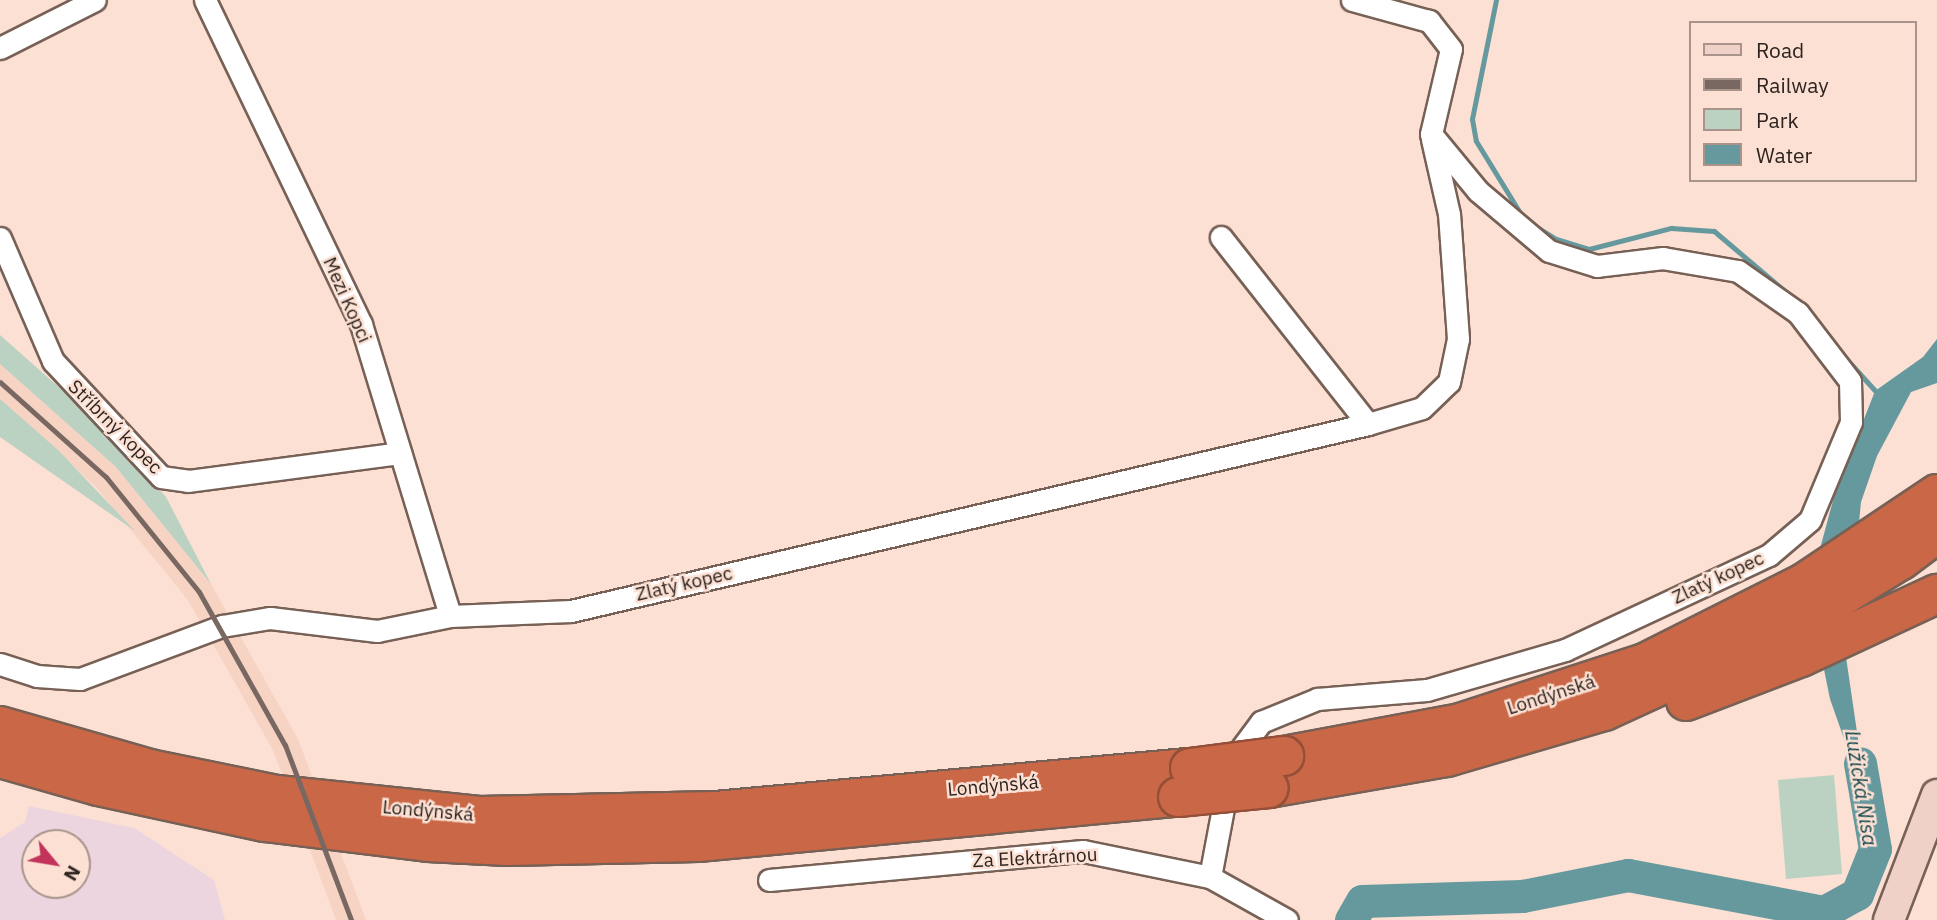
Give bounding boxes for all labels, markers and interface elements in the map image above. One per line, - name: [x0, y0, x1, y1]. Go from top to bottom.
- legend: [1688, 21, 1916, 182]
- text: Road: [1756, 36, 1804, 64]
- text: Railway: [1756, 71, 1829, 99]
- text: Park: [1756, 106, 1799, 134]
- text: Water: [1756, 141, 1812, 169]
- street label: Mezi Kopci: [318, 254, 376, 346]
- street label: Stříbrný kopec: [63, 375, 167, 479]
- street label: Zlatý kopec: [1669, 547, 1767, 609]
- street label: Zlatý kopec: [634, 562, 734, 606]
- street label: Londýnská: [1504, 670, 1598, 720]
- water label: Lužická Nisa: [1840, 728, 1884, 848]
- street label: Londýnská: [946, 771, 1040, 801]
- street label: Londýnská: [381, 796, 475, 826]
- north arrow: [21, 829, 91, 899]
- street label: Za Elektrárnou: [972, 843, 1098, 873]
- text: N: [59, 862, 86, 885]

